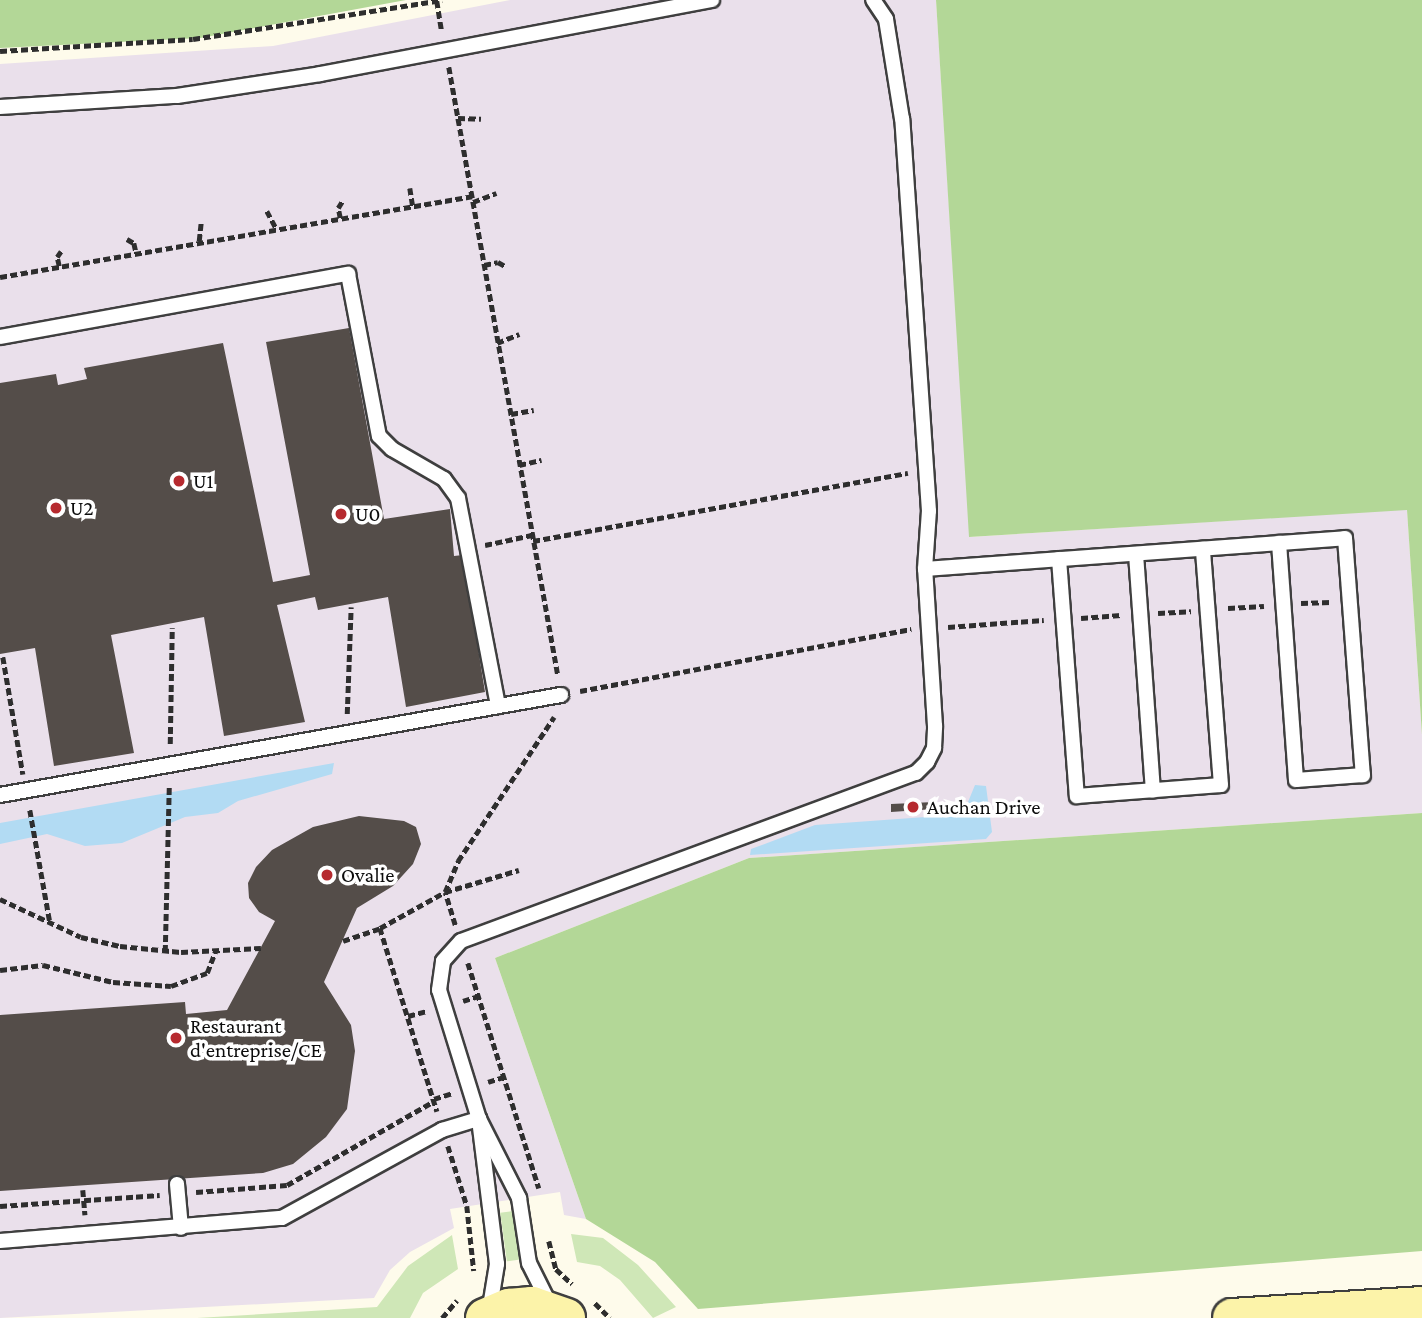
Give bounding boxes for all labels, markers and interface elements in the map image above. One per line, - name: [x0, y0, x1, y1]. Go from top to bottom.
- place label: U1: [193, 468, 213, 494]
- marker: U1: [171, 473, 187, 489]
- place label: U2: [70, 495, 94, 521]
- marker: U2: [48, 500, 64, 516]
- place label: U0: [355, 501, 380, 527]
- marker: U0: [333, 506, 349, 522]
- place label: Auchan Drive: [927, 794, 1040, 820]
- marker: Auchan Drive: [905, 799, 921, 815]
- place label: Ovalie: [341, 862, 395, 888]
- marker: Ovalie: [319, 867, 335, 883]
- place label: Restaurant d'entreprise/CE: [190, 1013, 322, 1063]
- marker: Restaurant d'entreprise/CE: [168, 1030, 184, 1046]

